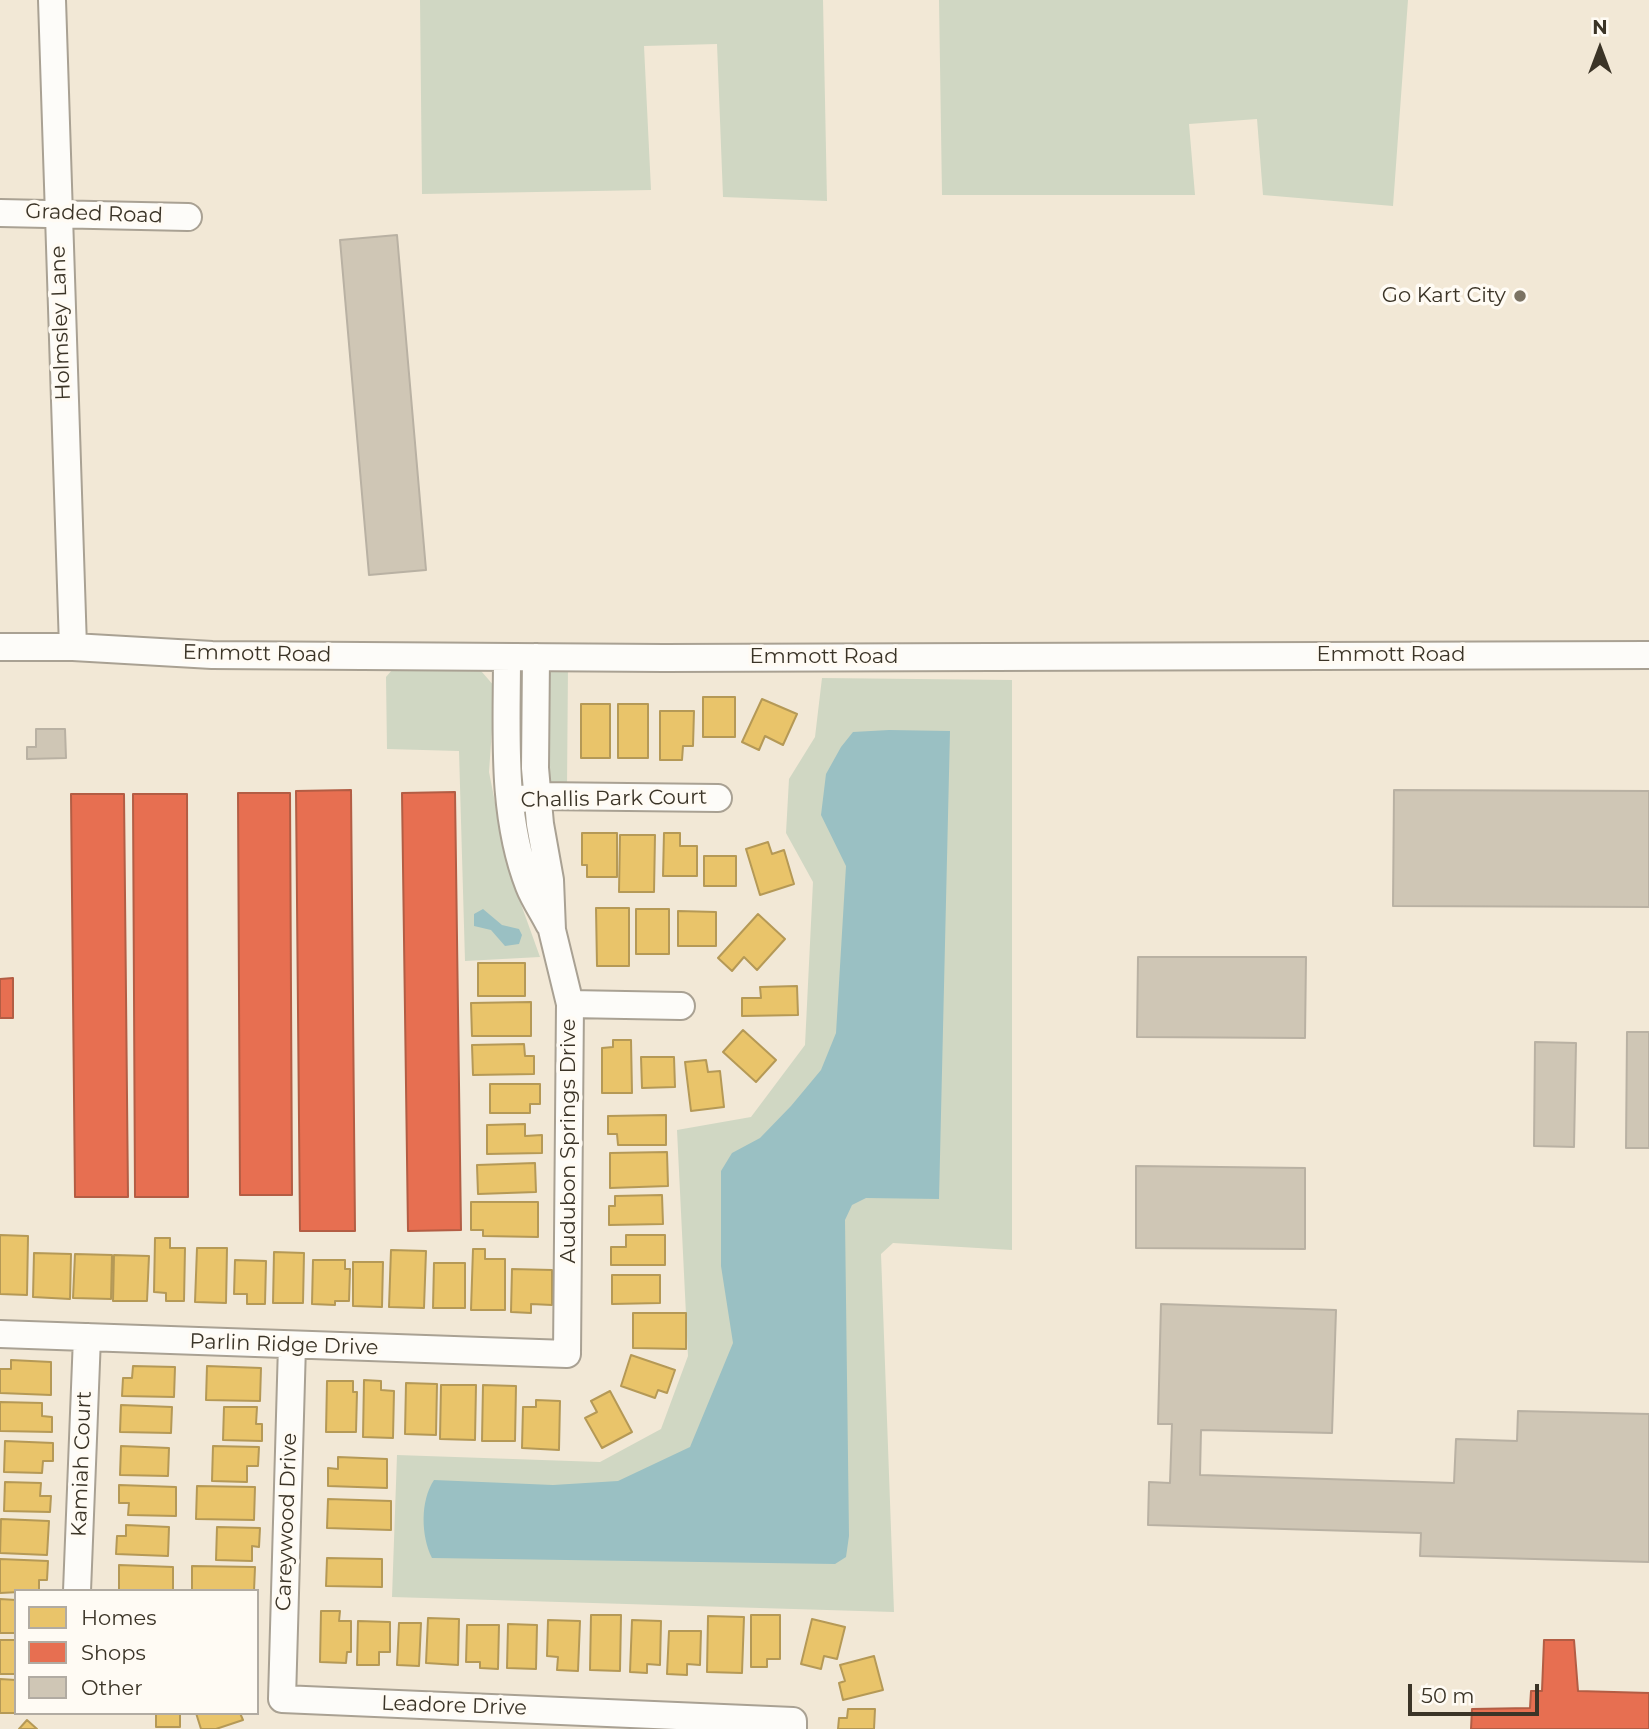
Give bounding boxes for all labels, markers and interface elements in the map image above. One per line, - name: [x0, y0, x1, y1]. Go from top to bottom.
- north arrow: [1565, 14, 1635, 84]
- text: N: [1592, 16, 1608, 39]
- street label: Graded Road: [25, 199, 163, 229]
- street label: Holmsley Lane: [46, 245, 76, 401]
- place label: Go Kart City: [1382, 283, 1506, 309]
- marker: Go Kart City: [1512, 288, 1528, 304]
- street label: Emmott Road: [182, 640, 332, 668]
- street label: Emmott Road: [1317, 642, 1465, 668]
- street label: Emmott Road: [750, 644, 898, 670]
- street label: Challis Park Court: [520, 785, 708, 813]
- street label: Audubon Springs Drive: [556, 1019, 582, 1263]
- street label: Parlin Ridge Drive: [189, 1329, 379, 1361]
- street label: Kamiah Court: [67, 1391, 97, 1537]
- street label: Careywood Drive: [271, 1432, 303, 1612]
- legend: [14, 1589, 259, 1715]
- text: Homes: [81, 1605, 156, 1630]
- text: Shops: [81, 1640, 146, 1665]
- scale bar: [1411, 1670, 1542, 1714]
- text: Other: [81, 1675, 143, 1700]
- text: 50 m: [1421, 1683, 1475, 1708]
- street label: Leadore Drive: [381, 1691, 527, 1721]

